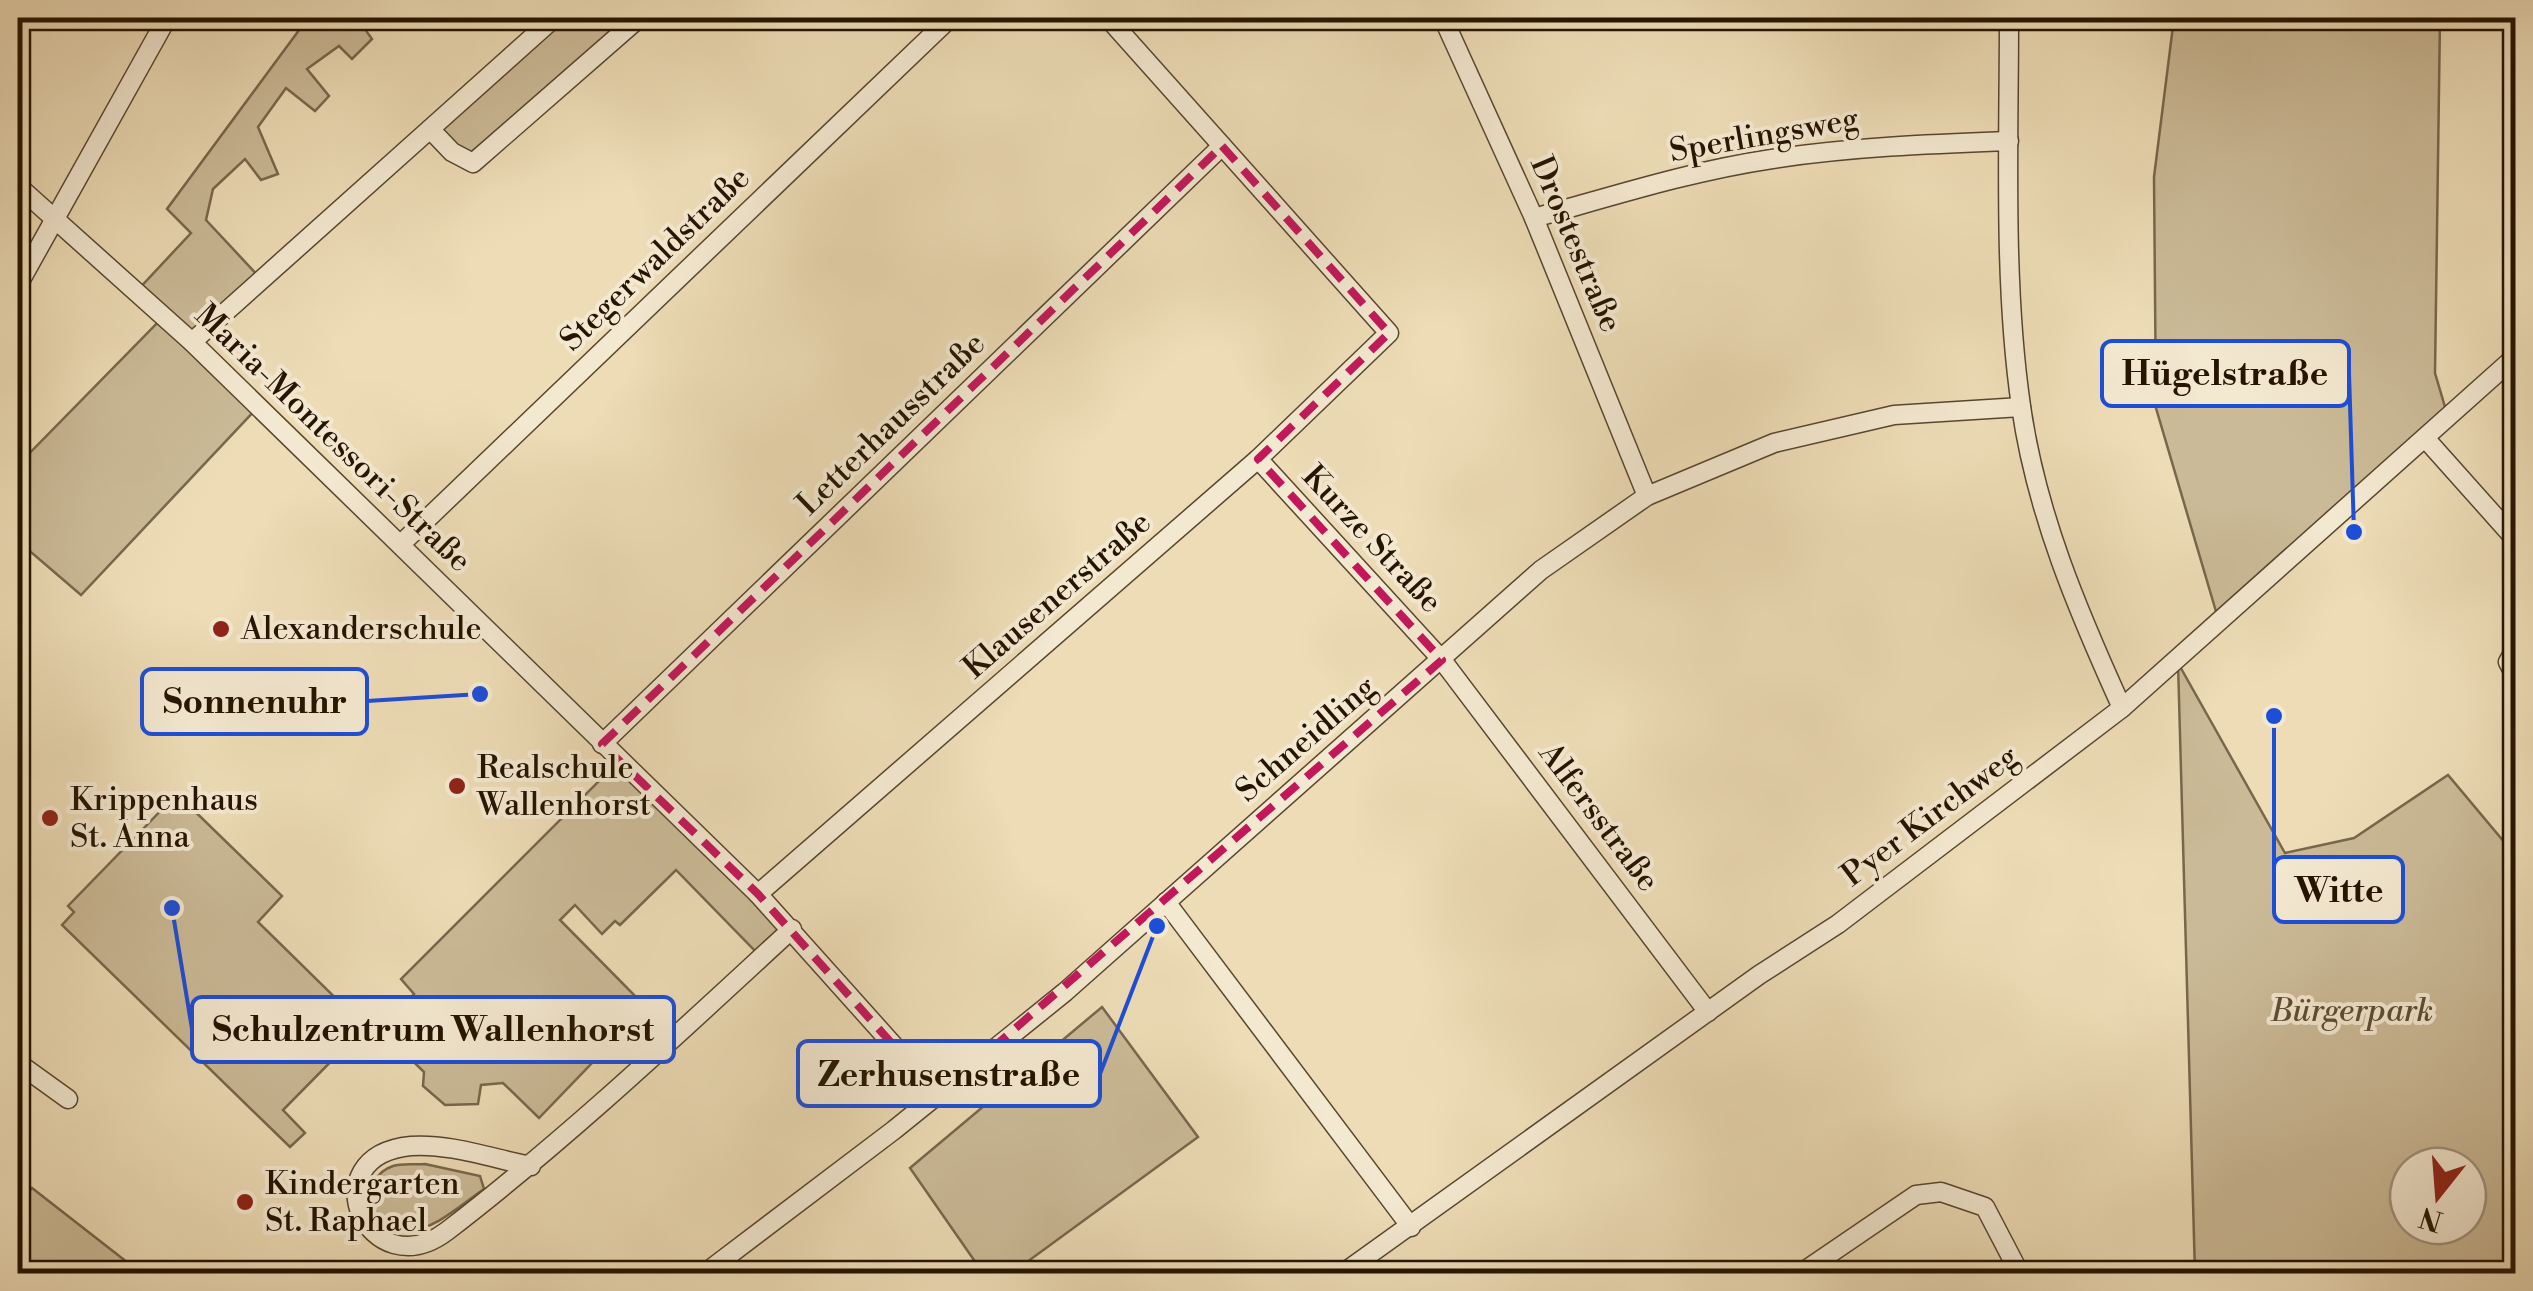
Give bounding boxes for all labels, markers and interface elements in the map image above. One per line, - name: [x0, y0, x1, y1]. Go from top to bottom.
- street label: Sperlingsweg: [1666, 99, 1862, 171]
- street label: Drostestraße: [1521, 150, 1631, 338]
- street label: Stegerwaldstraße: [552, 158, 758, 360]
- street label: Maria-Montessori-Straße: [186, 295, 480, 581]
- street label: Letterhausstraße: [789, 324, 993, 524]
- callout: Hügelstraße: [2102, 341, 2349, 406]
- text: Hügelstraße: [2122, 353, 2328, 396]
- street label: Kurze Straße: [1293, 457, 1451, 621]
- street label: Klausenerstraße: [955, 502, 1159, 688]
- place label: Alexanderschule: [240, 609, 482, 649]
- marker: Alexanderschule: [210, 618, 232, 640]
- street label: Schneidling: [1228, 667, 1385, 811]
- callout: Sonnenuhr: [142, 669, 367, 734]
- text: Sonnenuhr: [163, 681, 347, 724]
- street label: Alfersstraße: [1529, 734, 1668, 899]
- street label: Pyer Kirchweg: [1834, 736, 2027, 895]
- place label: Realschule Wallenhorst: [476, 748, 651, 825]
- marker: Realschule Wallenhorst: [446, 775, 468, 797]
- place label: Krippenhaus St. Anna: [70, 780, 258, 857]
- marker: Krippenhaus St. Anna: [39, 807, 61, 829]
- callout: Witte: [2274, 857, 2403, 922]
- text: Witte: [2294, 870, 2383, 913]
- park label: Bürgerpark: [2270, 991, 2433, 1031]
- callout: Schulzentrum Wallenhorst: [192, 997, 674, 1062]
- text: Schulzentrum Wallenhorst: [212, 1009, 655, 1052]
- callout: Zerhusenstraße: [798, 1041, 1100, 1106]
- text: Zerhusenstraße: [818, 1054, 1080, 1097]
- north arrow: [2388, 1146, 2488, 1246]
- place label: Kindergarten St. Raphael: [265, 1164, 460, 1241]
- marker: Kindergarten St. Raphael: [234, 1191, 256, 1213]
- text: N: [2415, 1198, 2447, 1238]

